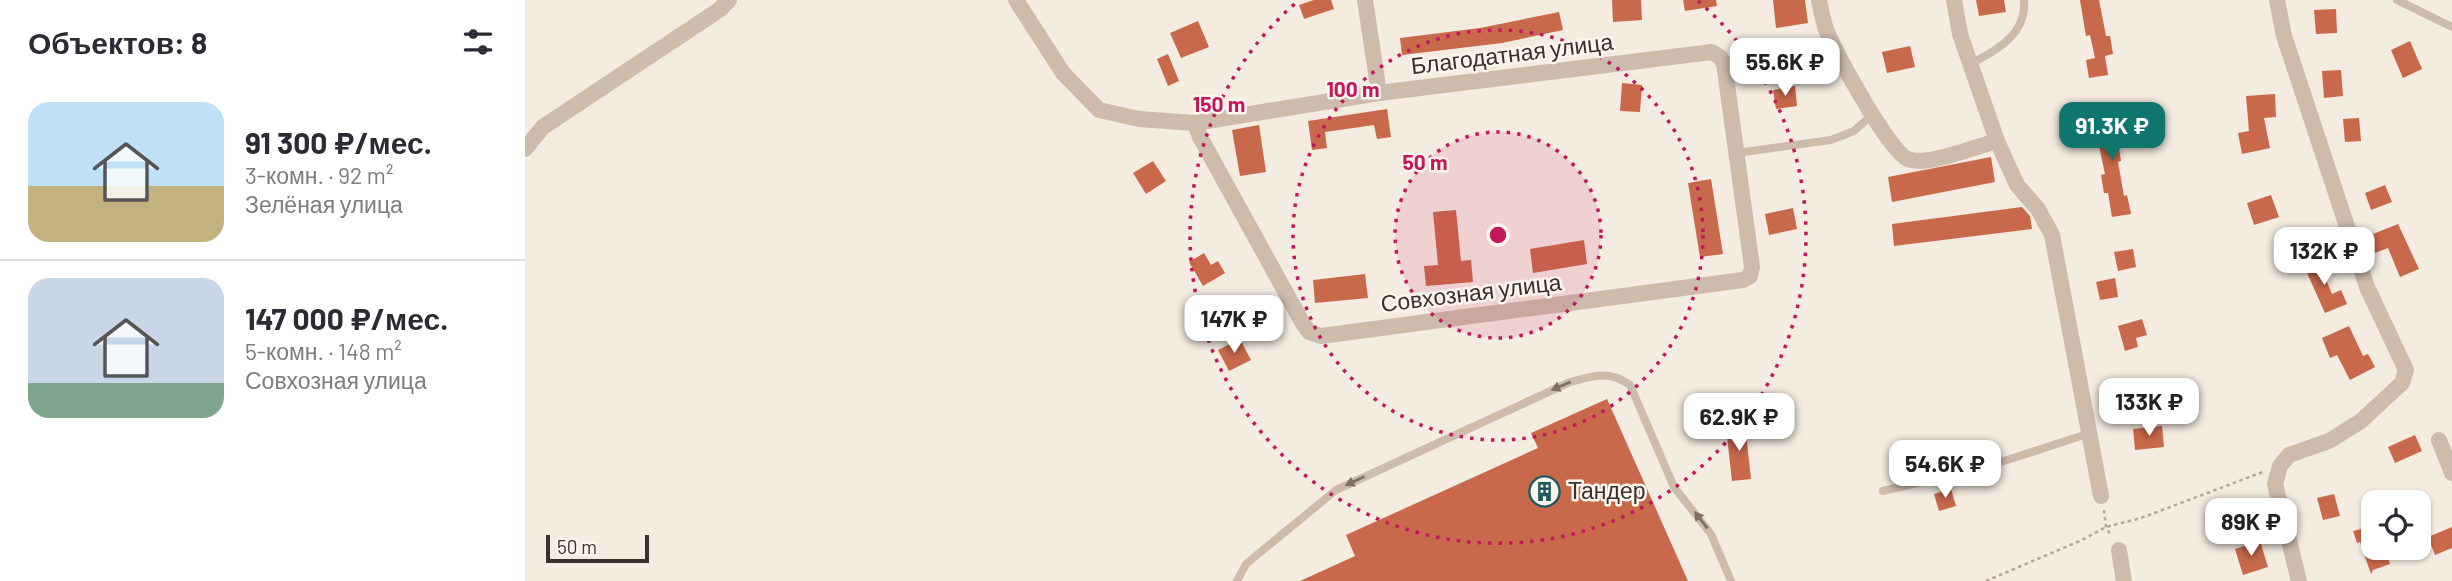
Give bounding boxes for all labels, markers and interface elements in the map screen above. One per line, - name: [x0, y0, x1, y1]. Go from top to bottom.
- icon: filters: [459, 23, 497, 61]
- text: Объектов: 8: [28, 24, 207, 60]
- street label: Благодатная улица: [1409, 27, 1615, 79]
- pin: 55.6K ₽: [1720, 38, 1850, 98]
- text: 55.6K ₽: [1746, 47, 1824, 75]
- text: 100 m: [1326, 76, 1380, 101]
- text: 150 m: [1193, 91, 1245, 116]
- pin: 91.3K ₽: [2047, 102, 2177, 162]
- text: 91.3K ₽: [2075, 111, 2149, 139]
- text: 91 300 ₽/мес.: [245, 124, 432, 160]
- icon: home: [84, 130, 168, 214]
- text: 50 m: [1402, 149, 1448, 174]
- text: 3-комн. · 92 m²: [245, 161, 393, 189]
- text: Зелёная улица: [245, 190, 403, 218]
- centre of rings: [1486, 223, 1510, 247]
- pin: 132K ₽: [2267, 228, 2381, 287]
- text: 132K ₽: [2290, 236, 2358, 264]
- street label: Совхозная улица: [1379, 267, 1563, 317]
- pin: 147K ₽: [1177, 296, 1291, 355]
- text: 147 000 ₽/мес.: [245, 300, 448, 336]
- text: 147K ₽: [1201, 304, 1267, 332]
- icon: home: [84, 306, 168, 390]
- text: 5-комн. · 148 m²: [245, 337, 402, 365]
- text: Совхозная улица: [245, 366, 427, 394]
- pin: 133K ₽: [2092, 378, 2206, 438]
- one-way arrow: [1551, 381, 1572, 392]
- text: 133K ₽: [2115, 387, 2183, 415]
- pin: 62.9K ₽: [1674, 393, 1804, 453]
- text: 62.9K ₽: [1700, 402, 1778, 430]
- pin: 54.6K ₽: [1880, 440, 2010, 500]
- text: 54.6K ₽: [1905, 449, 1985, 477]
- building icon: Тандер: [1528, 474, 1562, 508]
- one-way arrow: [1345, 475, 1365, 487]
- place label: Тандер: [1568, 476, 1646, 504]
- map controls: [2361, 490, 2431, 560]
- button: locate: [2361, 490, 2431, 560]
- pin: 89K ₽: [2202, 498, 2300, 558]
- text: 89K ₽: [2221, 507, 2281, 535]
- one-way arrow: [1693, 512, 1708, 530]
- scale bar: [546, 532, 649, 564]
- text: 50 m: [557, 535, 597, 558]

